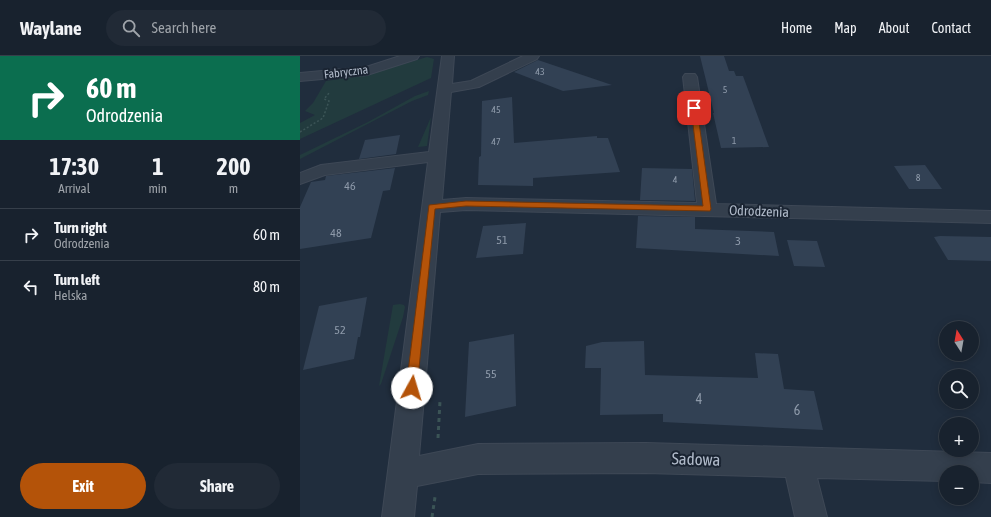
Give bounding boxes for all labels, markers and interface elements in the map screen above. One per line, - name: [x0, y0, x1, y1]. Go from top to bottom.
- search box: [106, 10, 386, 46]
- text: Waylane: [20, 17, 82, 39]
- icon: search: [120, 17, 142, 39]
- text: Search here: [152, 19, 216, 36]
- text: Home: [781, 20, 812, 36]
- text: Map: [834, 20, 857, 36]
- text: About: [879, 20, 910, 36]
- text: Contact: [932, 20, 971, 36]
- street label: Fabryczna: [323, 62, 369, 82]
- house number: 43: [535, 66, 545, 77]
- icon: right: [20, 72, 72, 124]
- text: 60 m: [86, 72, 136, 104]
- house number: 5: [723, 84, 728, 95]
- pin: [677, 91, 711, 125]
- icon: arrive: [683, 97, 705, 119]
- house number: 45: [491, 104, 501, 115]
- text: Odrodzenia: [86, 105, 163, 126]
- house number: 1: [732, 135, 737, 146]
- house number: 47: [491, 136, 501, 147]
- text: 17:30: [50, 153, 99, 180]
- text: 1: [152, 153, 163, 180]
- text: 200: [217, 153, 250, 180]
- house number: 8: [916, 172, 921, 183]
- house number: 4: [673, 174, 678, 185]
- house number: 46: [344, 179, 356, 193]
- text: Arrival: [58, 181, 90, 196]
- text: min: [148, 181, 167, 196]
- text: m: [229, 181, 238, 196]
- street label: Odrodzenia: [729, 202, 789, 220]
- text: Turn right: [54, 219, 107, 236]
- icon: right: [20, 224, 42, 246]
- text: 60 m: [253, 226, 280, 243]
- house number: 48: [330, 226, 342, 240]
- house number: 51: [496, 233, 508, 247]
- house number: 3: [735, 234, 741, 248]
- text: Odrodzenia: [54, 236, 110, 251]
- text: Turn left: [54, 271, 100, 288]
- icon: left: [20, 276, 42, 298]
- text: 80 m: [253, 278, 280, 295]
- text: Helska: [54, 288, 87, 303]
- north arrow: [939, 321, 979, 361]
- map controls: [939, 321, 979, 505]
- house number: 52: [334, 323, 346, 337]
- position arrow: [391, 367, 433, 409]
- house number: 55: [485, 367, 497, 381]
- button: search: [939, 369, 979, 409]
- house number: 4: [696, 391, 703, 407]
- house number: 6: [794, 402, 801, 418]
- button: +: [939, 417, 979, 457]
- street label: Sadowa: [671, 448, 721, 470]
- button: Exit: [20, 463, 146, 509]
- button: Share: [154, 463, 280, 509]
- button: −: [939, 465, 979, 505]

